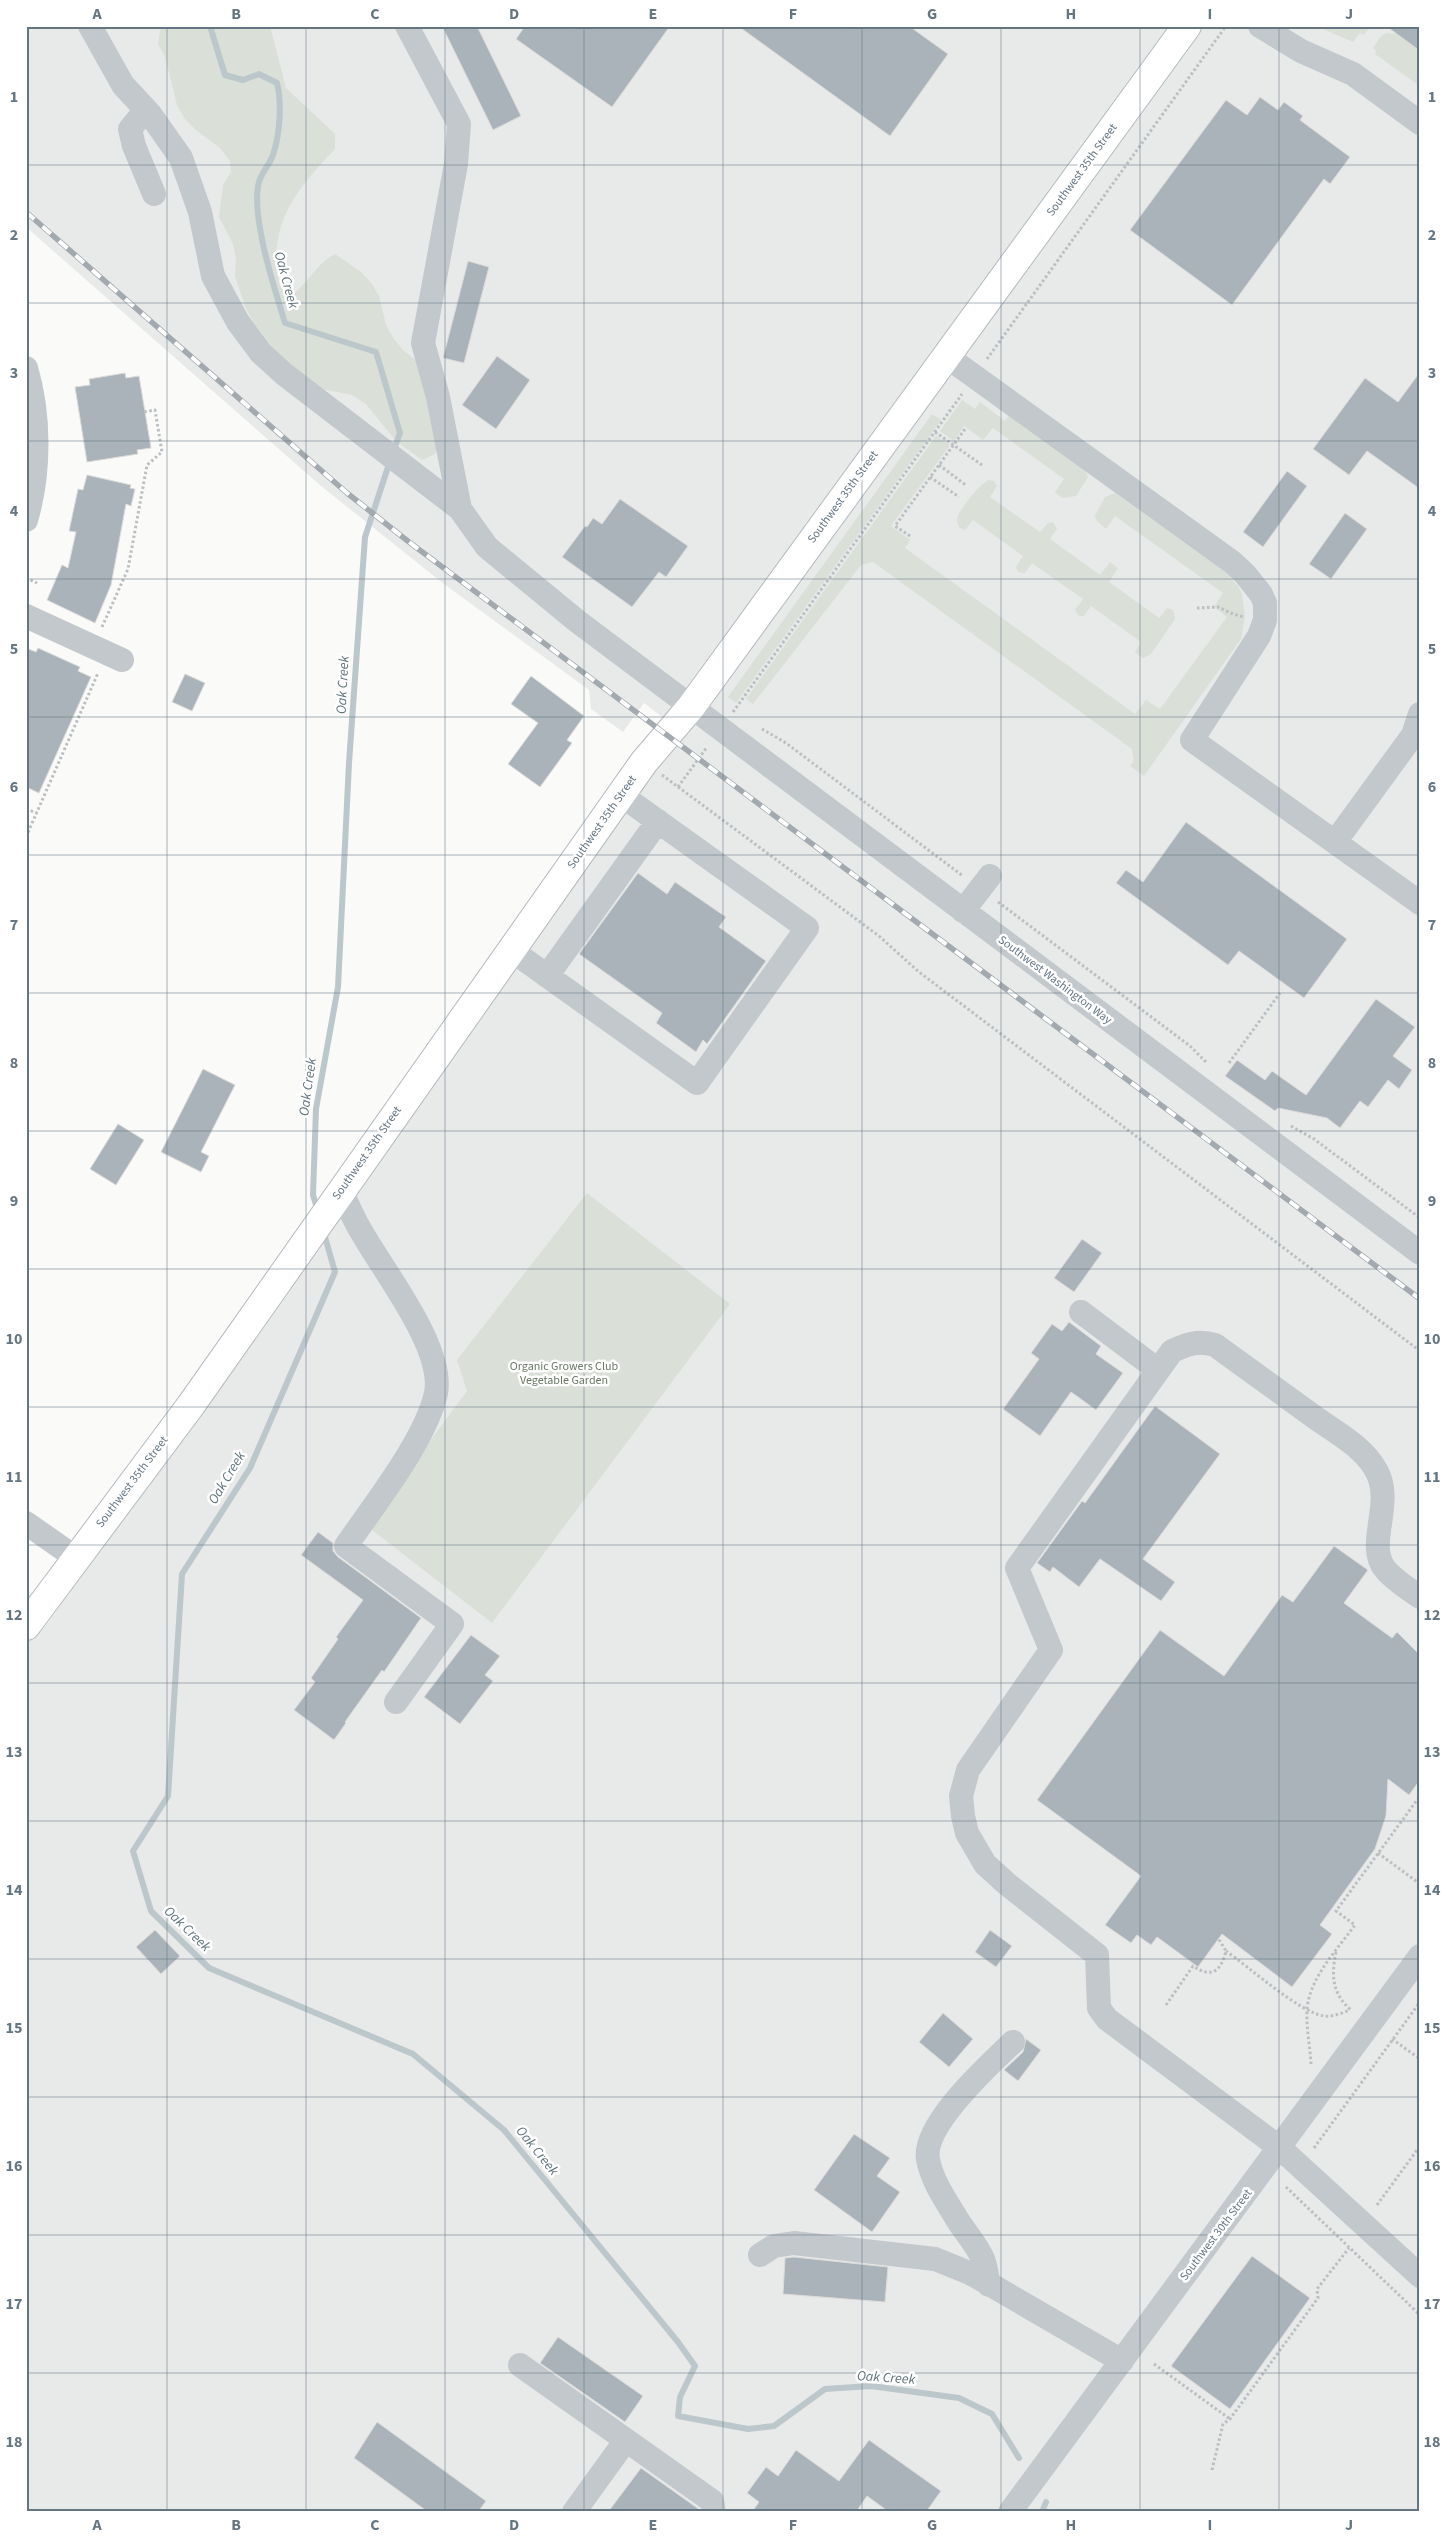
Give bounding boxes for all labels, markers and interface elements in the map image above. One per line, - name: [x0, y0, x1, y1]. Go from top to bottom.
- text: A: [91, 3, 102, 25]
- text: B: [231, 3, 241, 25]
- text: C: [370, 3, 380, 25]
- text: D: [509, 3, 519, 25]
- text: E: [649, 3, 657, 25]
- text: F: [789, 3, 797, 25]
- text: G: [927, 3, 937, 25]
- text: H: [1066, 3, 1076, 25]
- text: I: [1208, 3, 1212, 25]
- text: J: [1345, 3, 1353, 25]
- text: 1: [10, 86, 18, 108]
- text: 1: [1428, 86, 1436, 108]
- street label: Southwest 35th Street: [1043, 120, 1121, 220]
- text: 2: [10, 224, 18, 246]
- text: 2: [1428, 224, 1436, 246]
- water label: Oak Creek: [269, 249, 303, 311]
- text: 3: [10, 362, 18, 384]
- text: 3: [1428, 362, 1436, 384]
- street label: Southwest 35th Street: [804, 447, 882, 547]
- text: 4: [10, 500, 19, 522]
- text: 4: [1428, 500, 1437, 522]
- text: 5: [10, 638, 18, 660]
- text: 5: [1428, 638, 1436, 660]
- water label: Oak Creek: [331, 655, 355, 715]
- street label: Southwest 35th Street: [563, 772, 641, 872]
- text: 6: [10, 776, 18, 798]
- text: 6: [1428, 776, 1436, 798]
- text: 7: [10, 914, 18, 936]
- text: 7: [1428, 914, 1436, 936]
- street label: Southwest Washington Way: [995, 932, 1116, 1029]
- text: 8: [10, 1052, 18, 1074]
- text: 8: [1428, 1052, 1436, 1074]
- water label: Oak Creek: [294, 1056, 322, 1117]
- street label: Southwest 35th Street: [328, 1103, 406, 1203]
- text: 9: [10, 1190, 18, 1212]
- text: 9: [1428, 1190, 1436, 1212]
- text: 10: [6, 1328, 22, 1350]
- text: 10: [1424, 1328, 1440, 1350]
- park label: Organic Growers Club Vegetable Garden: [510, 1358, 619, 1389]
- street label: Southwest 35th Street: [92, 1433, 172, 1531]
- water label: Oak Creek: [203, 1448, 251, 1508]
- text: 11: [6, 1466, 22, 1488]
- text: 11: [1424, 1466, 1440, 1488]
- text: 12: [6, 1604, 22, 1626]
- text: 12: [1424, 1604, 1440, 1626]
- text: 13: [6, 1741, 22, 1763]
- text: 13: [1424, 1741, 1440, 1763]
- text: 14: [6, 1879, 23, 1901]
- text: 14: [1424, 1879, 1441, 1901]
- water label: Oak Creek: [159, 1902, 215, 1957]
- text: 15: [6, 2017, 22, 2039]
- text: 15: [1424, 2017, 1440, 2039]
- water label: Oak Creek: [511, 2122, 563, 2180]
- text: 16: [6, 2155, 22, 2177]
- text: 16: [1424, 2155, 1440, 2177]
- street label: Southwest 30th Street: [1176, 2186, 1256, 2284]
- text: 17: [6, 2293, 22, 2315]
- text: 17: [1424, 2293, 1440, 2315]
- water label: Oak Creek: [856, 2366, 916, 2390]
- text: 18: [6, 2431, 22, 2453]
- text: 18: [1424, 2431, 1440, 2453]
- text: A: [91, 2514, 102, 2536]
- text: B: [231, 2514, 241, 2536]
- text: C: [370, 2514, 380, 2536]
- text: D: [509, 2514, 519, 2536]
- text: E: [649, 2514, 657, 2536]
- text: F: [789, 2514, 797, 2536]
- text: G: [927, 2514, 937, 2536]
- text: H: [1066, 2514, 1076, 2536]
- text: I: [1208, 2514, 1212, 2536]
- text: J: [1345, 2514, 1353, 2536]

